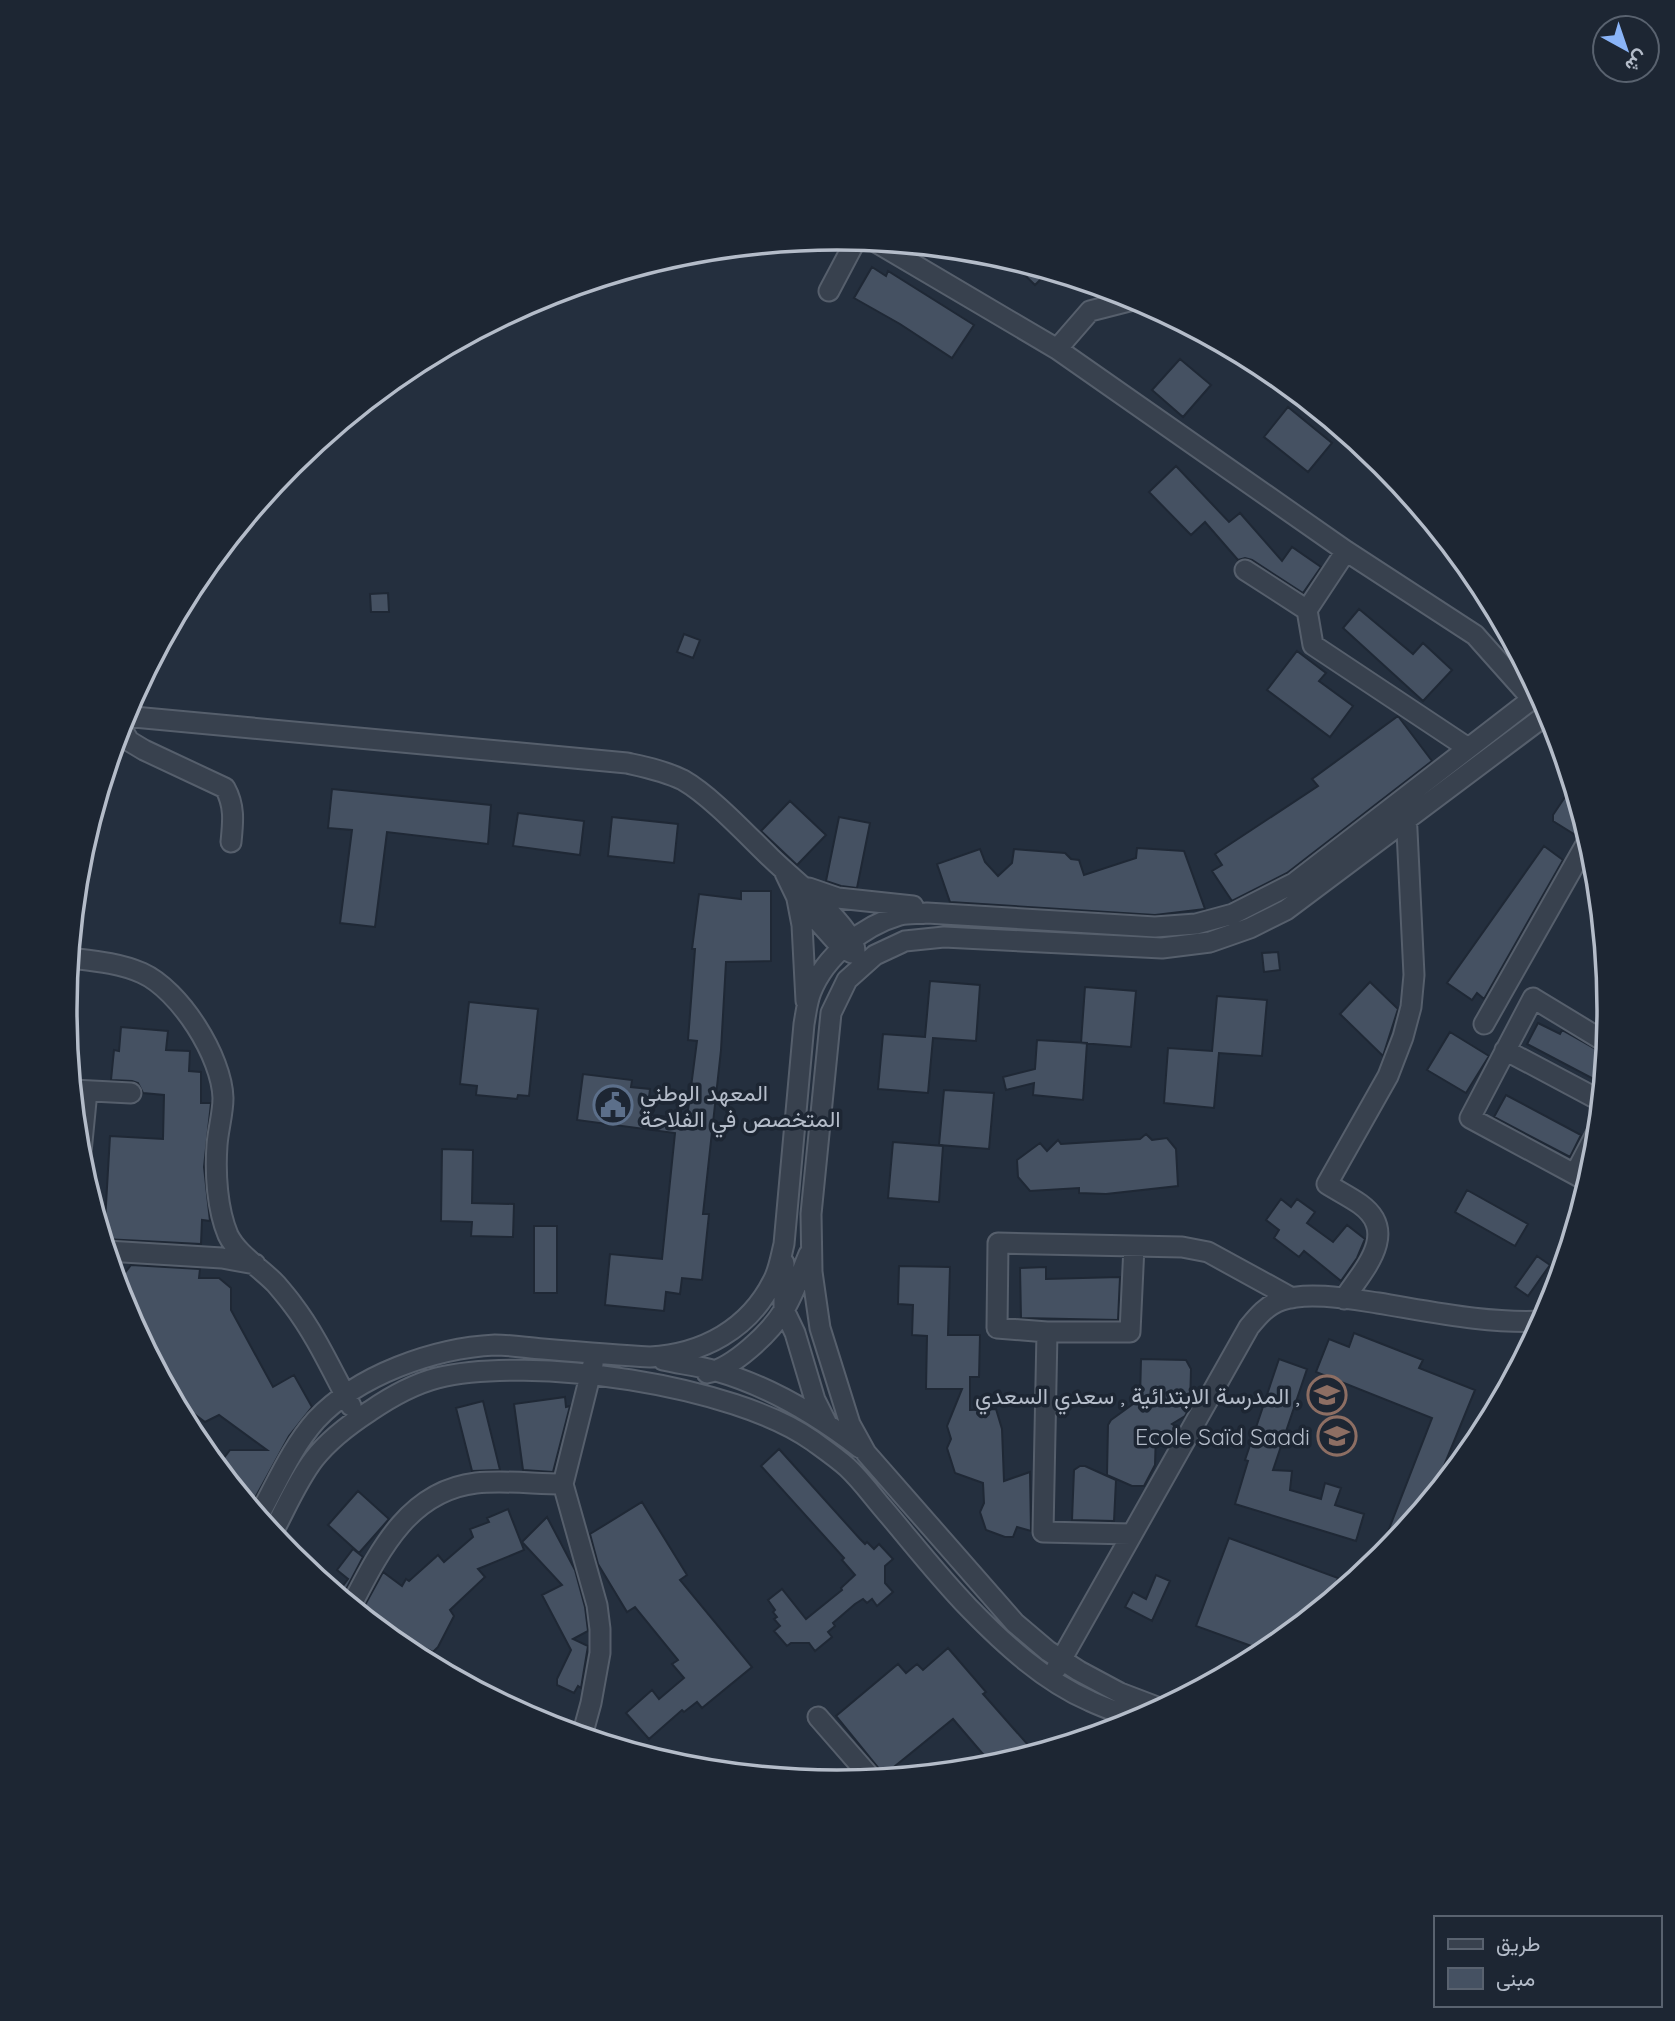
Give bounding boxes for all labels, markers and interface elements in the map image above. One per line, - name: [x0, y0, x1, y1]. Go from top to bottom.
- north arrow: [1591, 14, 1661, 84]
- text: ش: [1620, 45, 1653, 79]
- place label: المعهد الوطني المتخصص في الفلاحة: [640, 1078, 841, 1138]
- public building icon: المعهد الوطني المتخصص في الفلاحة: [592, 1084, 634, 1126]
- school or university icon: المدرسة الابتدائية , سعدي السعدي ,: [1306, 1374, 1348, 1416]
- place label: المدرسة الابتدائية , سعدي السعدي ,: [975, 1381, 1300, 1415]
- school or university icon: Ecole Saïd Saadi: [1316, 1415, 1358, 1457]
- place label: Ecole Saïd Saadi: [1135, 1422, 1310, 1451]
- legend: [1434, 1916, 1661, 2007]
- text: طريق: [1496, 1930, 1541, 1957]
- text: مبنى: [1496, 1965, 1535, 1991]

